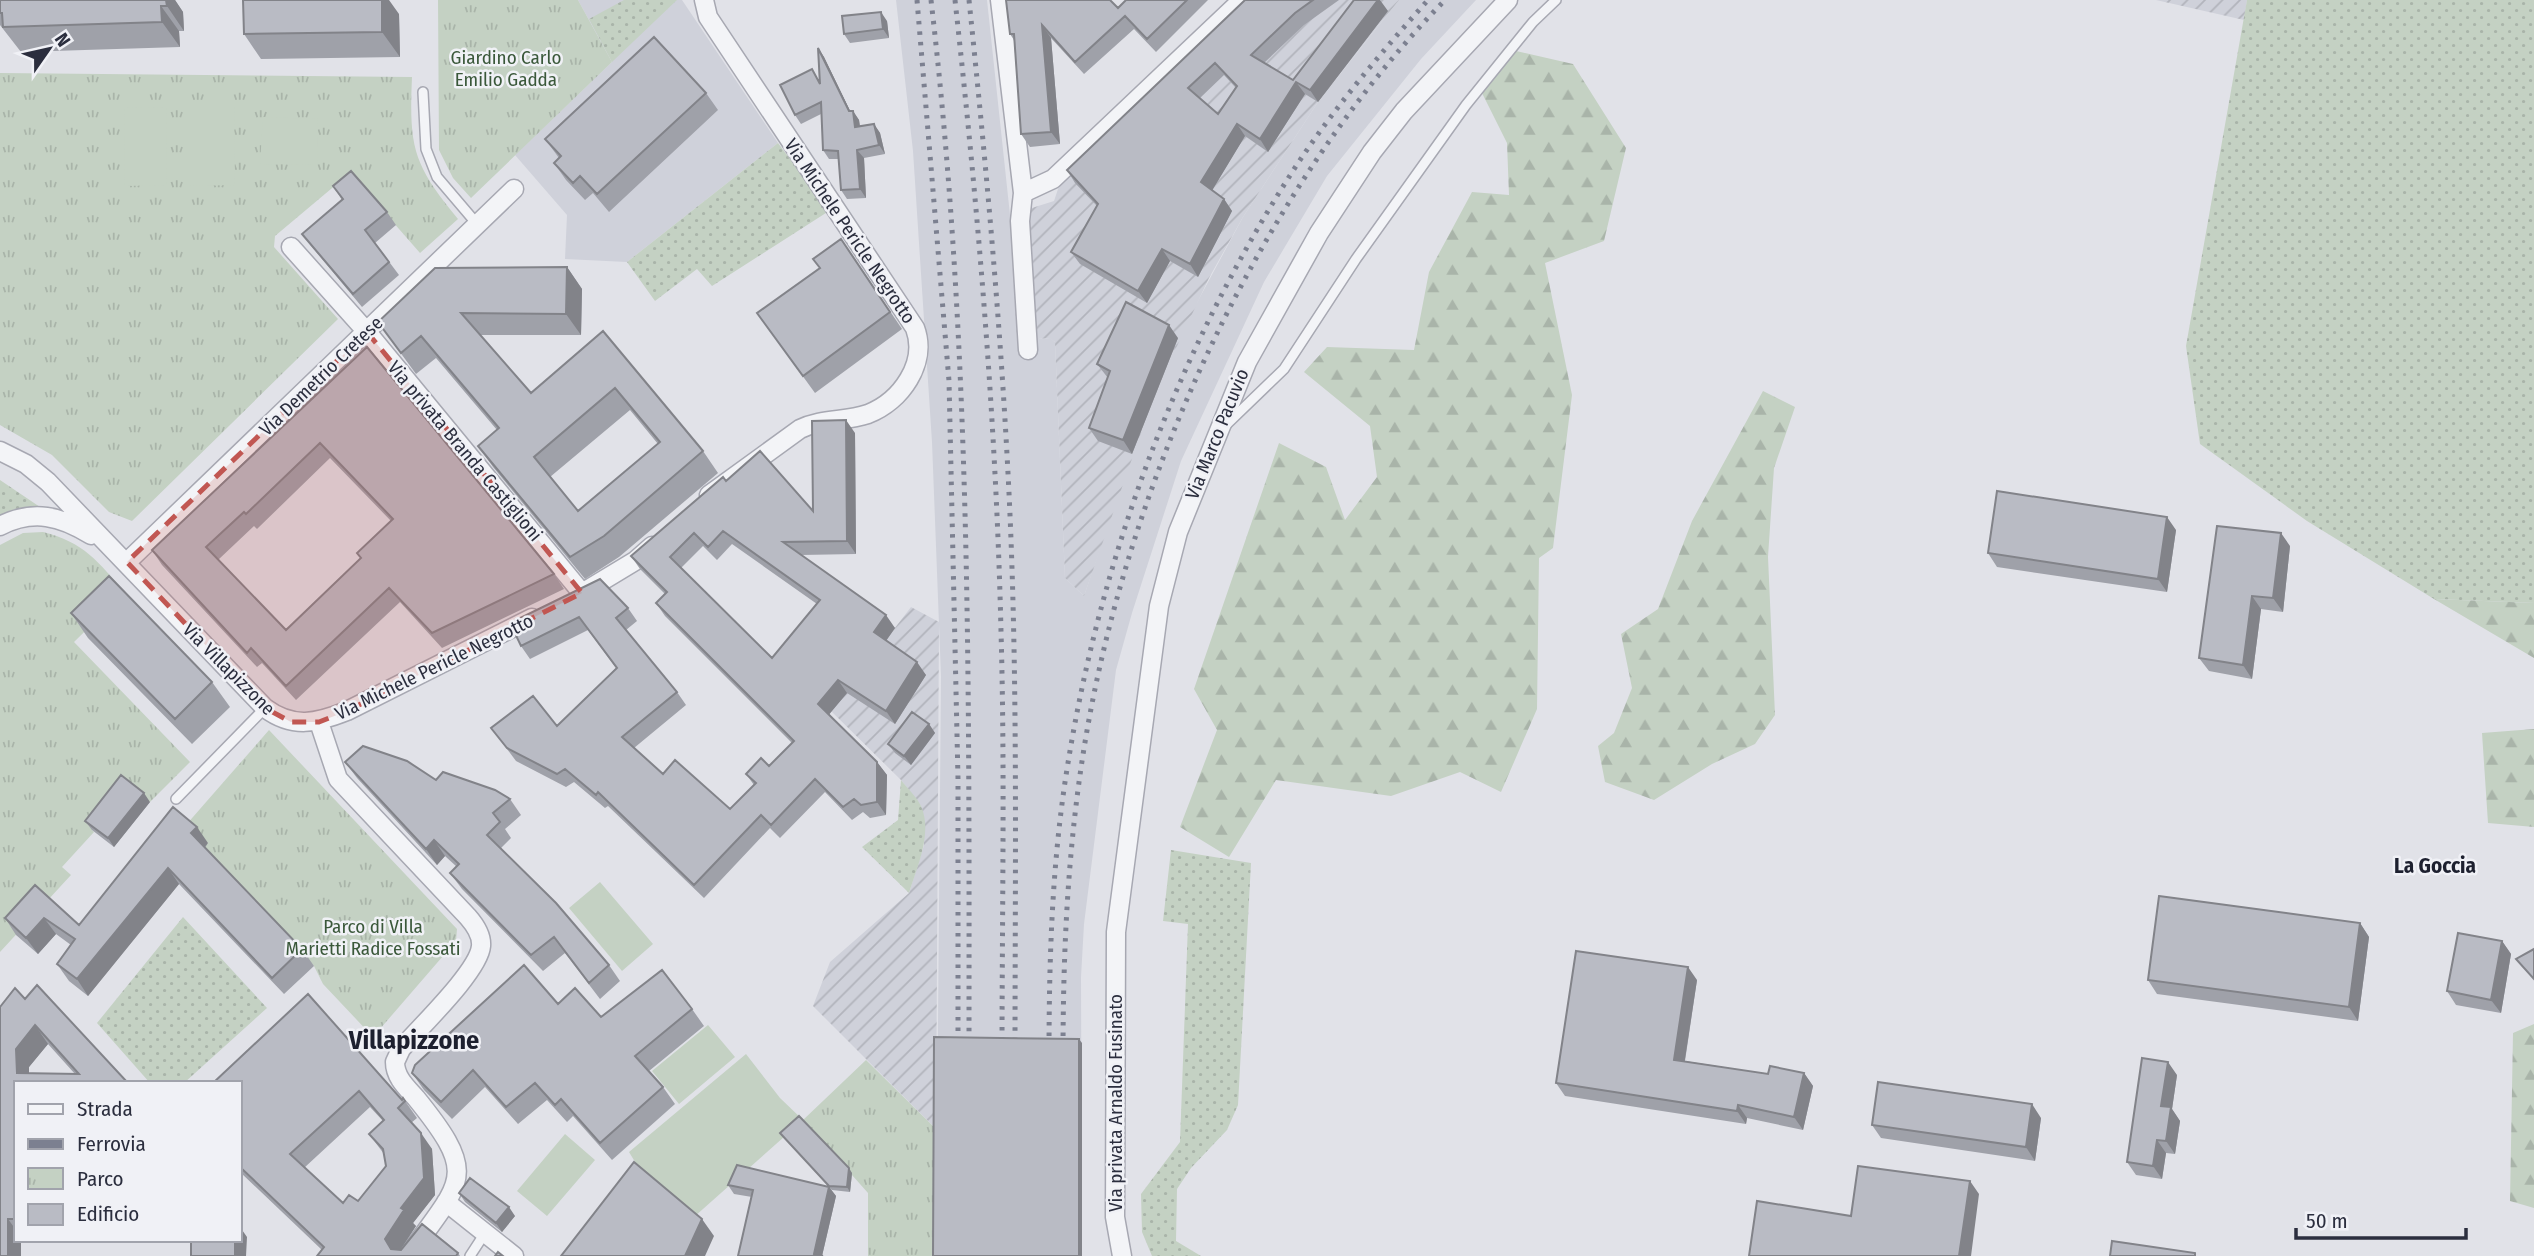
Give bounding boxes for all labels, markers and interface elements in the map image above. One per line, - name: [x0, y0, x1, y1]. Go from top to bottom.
- north arrow: [14, 14, 84, 84]
- text: N: [50, 29, 75, 51]
- park label: Giardino Carlo Emilio Gadda: [451, 46, 561, 91]
- street label: Via Michele Pericle Negrotto: [780, 134, 920, 328]
- street label: Via Demetrio Cretese: [255, 311, 387, 441]
- street label: Via privata Branda Castiglioni: [383, 356, 547, 546]
- street label: Via Marco Pacuvio: [1180, 365, 1254, 503]
- street label: Via Michele Pericle Negrotto: [331, 609, 537, 725]
- street label: Via Villapizzone: [178, 618, 280, 720]
- district label: La Goccia: [2394, 853, 2476, 879]
- park label: Parco di Villa Marietti Radice Fossati: [285, 915, 461, 960]
- street label: Via privata Arnaldo Fusinato: [1104, 994, 1127, 1212]
- district label: Villapizzone: [348, 1025, 479, 1056]
- legend: [14, 1081, 242, 1242]
- text: Strada: [77, 1096, 133, 1122]
- text: Ferrovia: [77, 1131, 146, 1157]
- text: Parco: [77, 1166, 124, 1192]
- scale bar: [2296, 1196, 2466, 1240]
- text: Edificio: [77, 1201, 139, 1227]
- text: 50 m: [2306, 1208, 2348, 1234]

